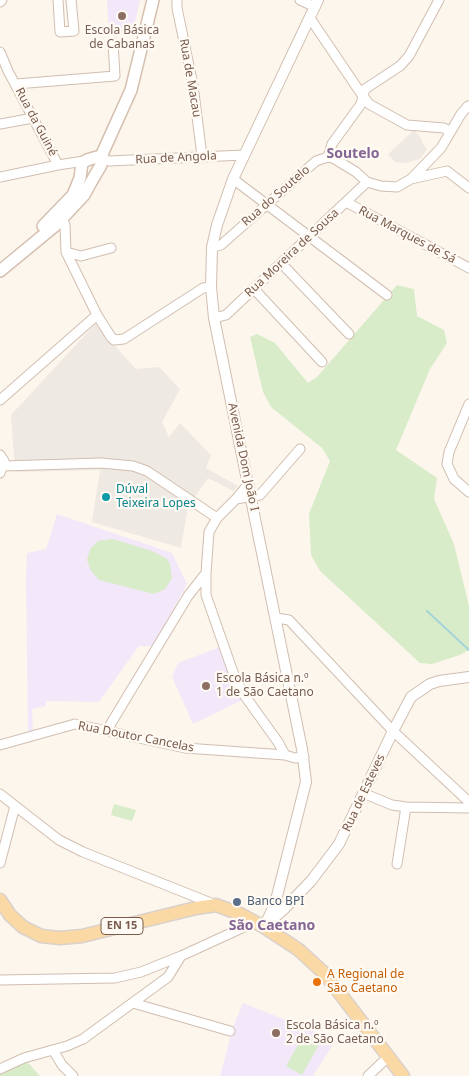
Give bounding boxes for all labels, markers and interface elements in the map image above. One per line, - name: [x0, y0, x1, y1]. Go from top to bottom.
- marker: Escola Básica de Cabanas: [116, 10, 128, 22]
- place label: Escola Básica de Cabanas: [85, 24, 159, 52]
- street label: Rua de Macau: [176, 38, 204, 118]
- street label: Rua da Guiné: [12, 85, 60, 159]
- district label: Soutelo: [327, 146, 379, 162]
- street label: Rua de Angola: [135, 149, 217, 167]
- street label: Rua do Soutelo: [239, 163, 313, 229]
- street label: Rua Marques de Sá: [356, 203, 458, 267]
- street label: Rua Moreira de Sousa: [242, 206, 342, 300]
- street label: Avenida Dom João I: [224, 402, 262, 512]
- place label: Dúval Teixeira Lopes: [116, 483, 196, 511]
- marker: Dúval Teixeira Lopes: [100, 491, 112, 503]
- place label: Escola Básica n.º 1 de São Caetano: [216, 672, 314, 700]
- marker: Escola Básica n.º 1 de São Caetano: [200, 680, 212, 692]
- street label: Rua Doutor Cancelas: [77, 719, 195, 755]
- street label: Rua de Esteves: [340, 752, 388, 834]
- place label: Banco BPI: [247, 895, 304, 909]
- marker: Banco BPI: [231, 896, 243, 908]
- road number: EN 15: [101, 918, 143, 934]
- district label: São Caetano: [229, 918, 315, 934]
- place label: A Regional de São Caetano: [327, 968, 404, 996]
- marker: A Regional de São Caetano: [311, 976, 323, 988]
- place label: Escola Básica n.º 2 de São Caetano: [286, 1019, 384, 1047]
- marker: Escola Básica n.º 2 de São Caetano: [270, 1027, 282, 1039]

